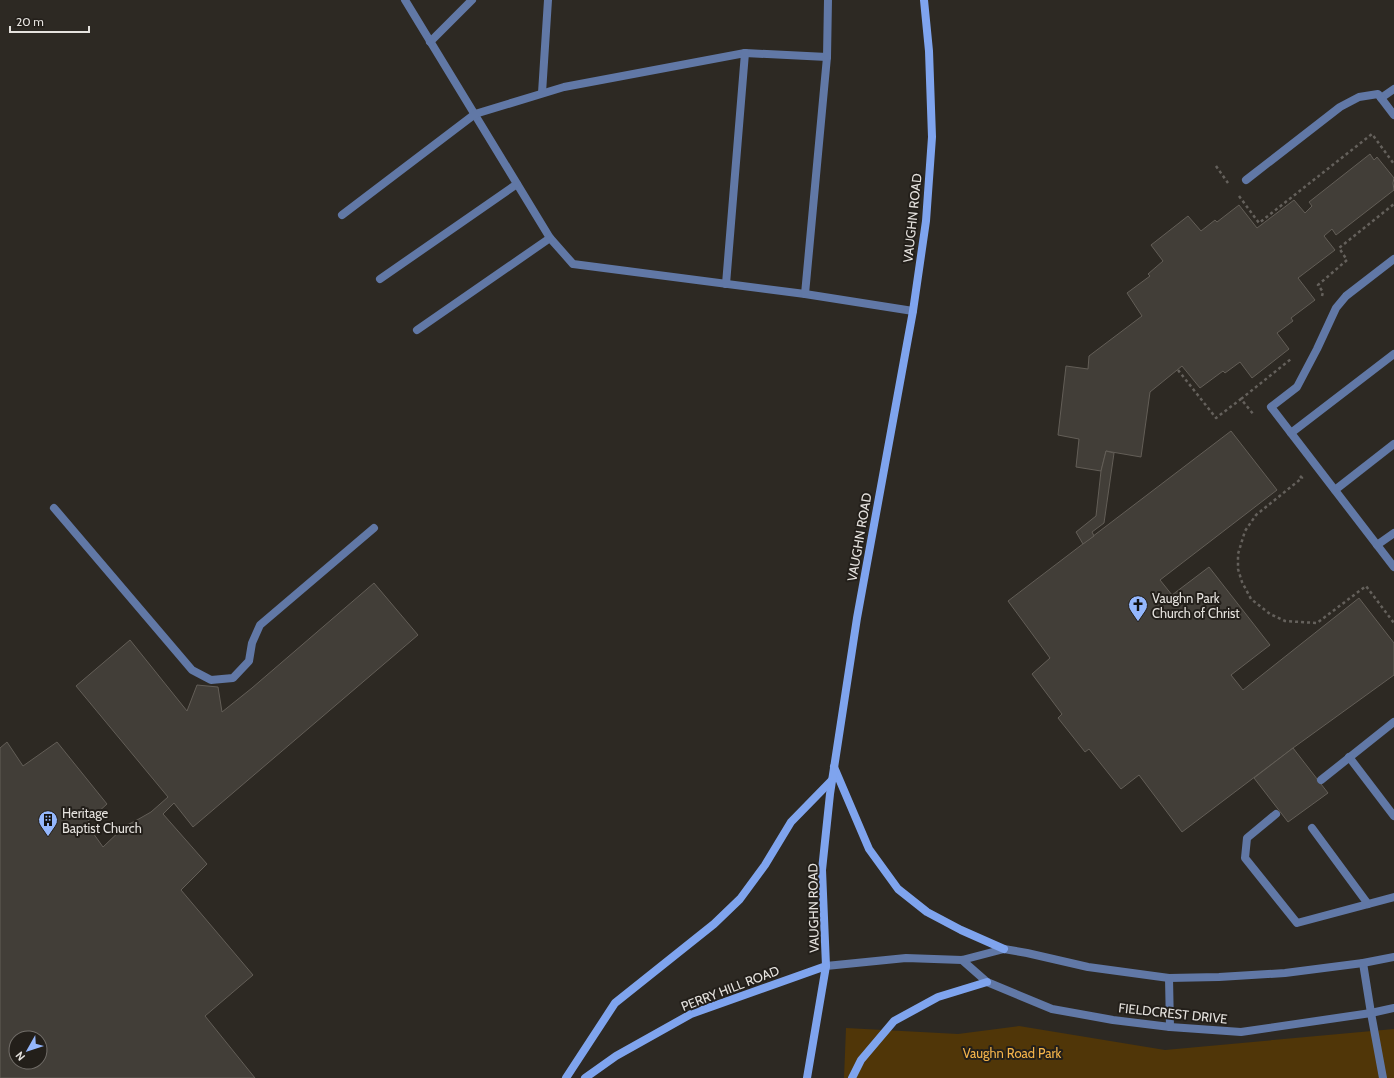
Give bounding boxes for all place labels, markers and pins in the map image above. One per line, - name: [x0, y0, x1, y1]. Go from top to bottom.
- place label: Vaughn Park Church of Christ: [1152, 590, 1240, 621]
- church icon: Vaughn Park Church of Christ: [1127, 594, 1149, 622]
- place label: Heritage Baptist Church: [62, 805, 142, 836]
- building icon: Heritage Baptist Church: [37, 809, 59, 837]

